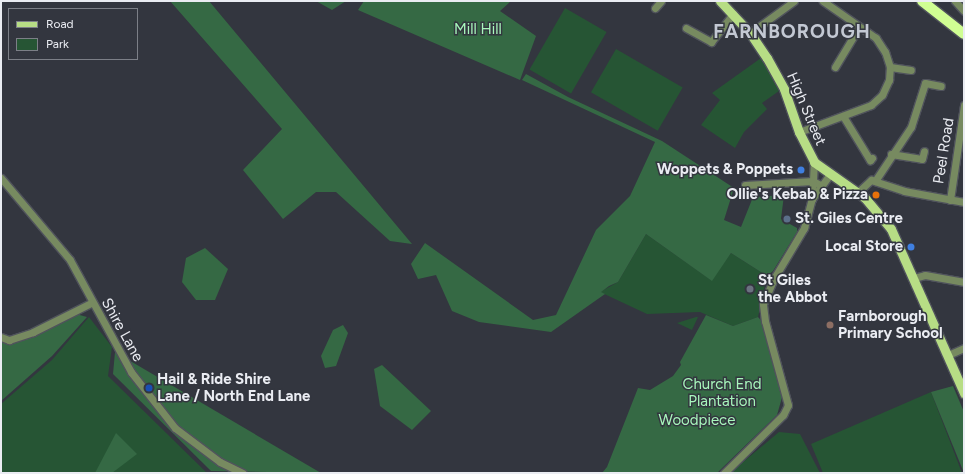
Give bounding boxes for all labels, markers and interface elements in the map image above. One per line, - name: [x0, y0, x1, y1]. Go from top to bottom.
- legend: [8, 8, 138, 60]
- text: Road: [46, 17, 74, 31]
- park label: Mill Hill: [454, 21, 502, 39]
- district label: FARNBOROUGH: [713, 21, 871, 43]
- text: Park: [46, 37, 69, 51]
- street label: High Street: [783, 70, 829, 148]
- street label: Peel Road: [930, 117, 958, 185]
- place label: Woppets & Poppets: [657, 161, 793, 179]
- marker: Woppets & Poppets: [796, 165, 806, 175]
- place label: Ollie's Kebab & Pizza: [726, 186, 868, 204]
- marker: Ollie's Kebab & Pizza: [871, 190, 881, 200]
- place label: St. Giles Centre: [795, 210, 903, 228]
- marker: St. Giles Centre: [782, 214, 792, 224]
- place label: Local Store: [825, 238, 903, 256]
- marker: Local Store: [906, 242, 916, 252]
- place label: St Giles the Abbot: [758, 271, 828, 306]
- marker: St Giles the Abbot: [745, 284, 755, 294]
- street label: Shire Lane: [97, 295, 147, 365]
- place label: Farnborough Primary School: [838, 307, 943, 342]
- marker: Farnborough Primary School: [825, 320, 835, 330]
- place label: Hail & Ride Shire Lane / North End Lane: [157, 370, 310, 405]
- park label: Church End Plantation: [683, 375, 761, 410]
- marker: Hail & Ride Shire Lane / North End Lane: [144, 383, 154, 393]
- park label: Woodpiece: [659, 412, 735, 430]

